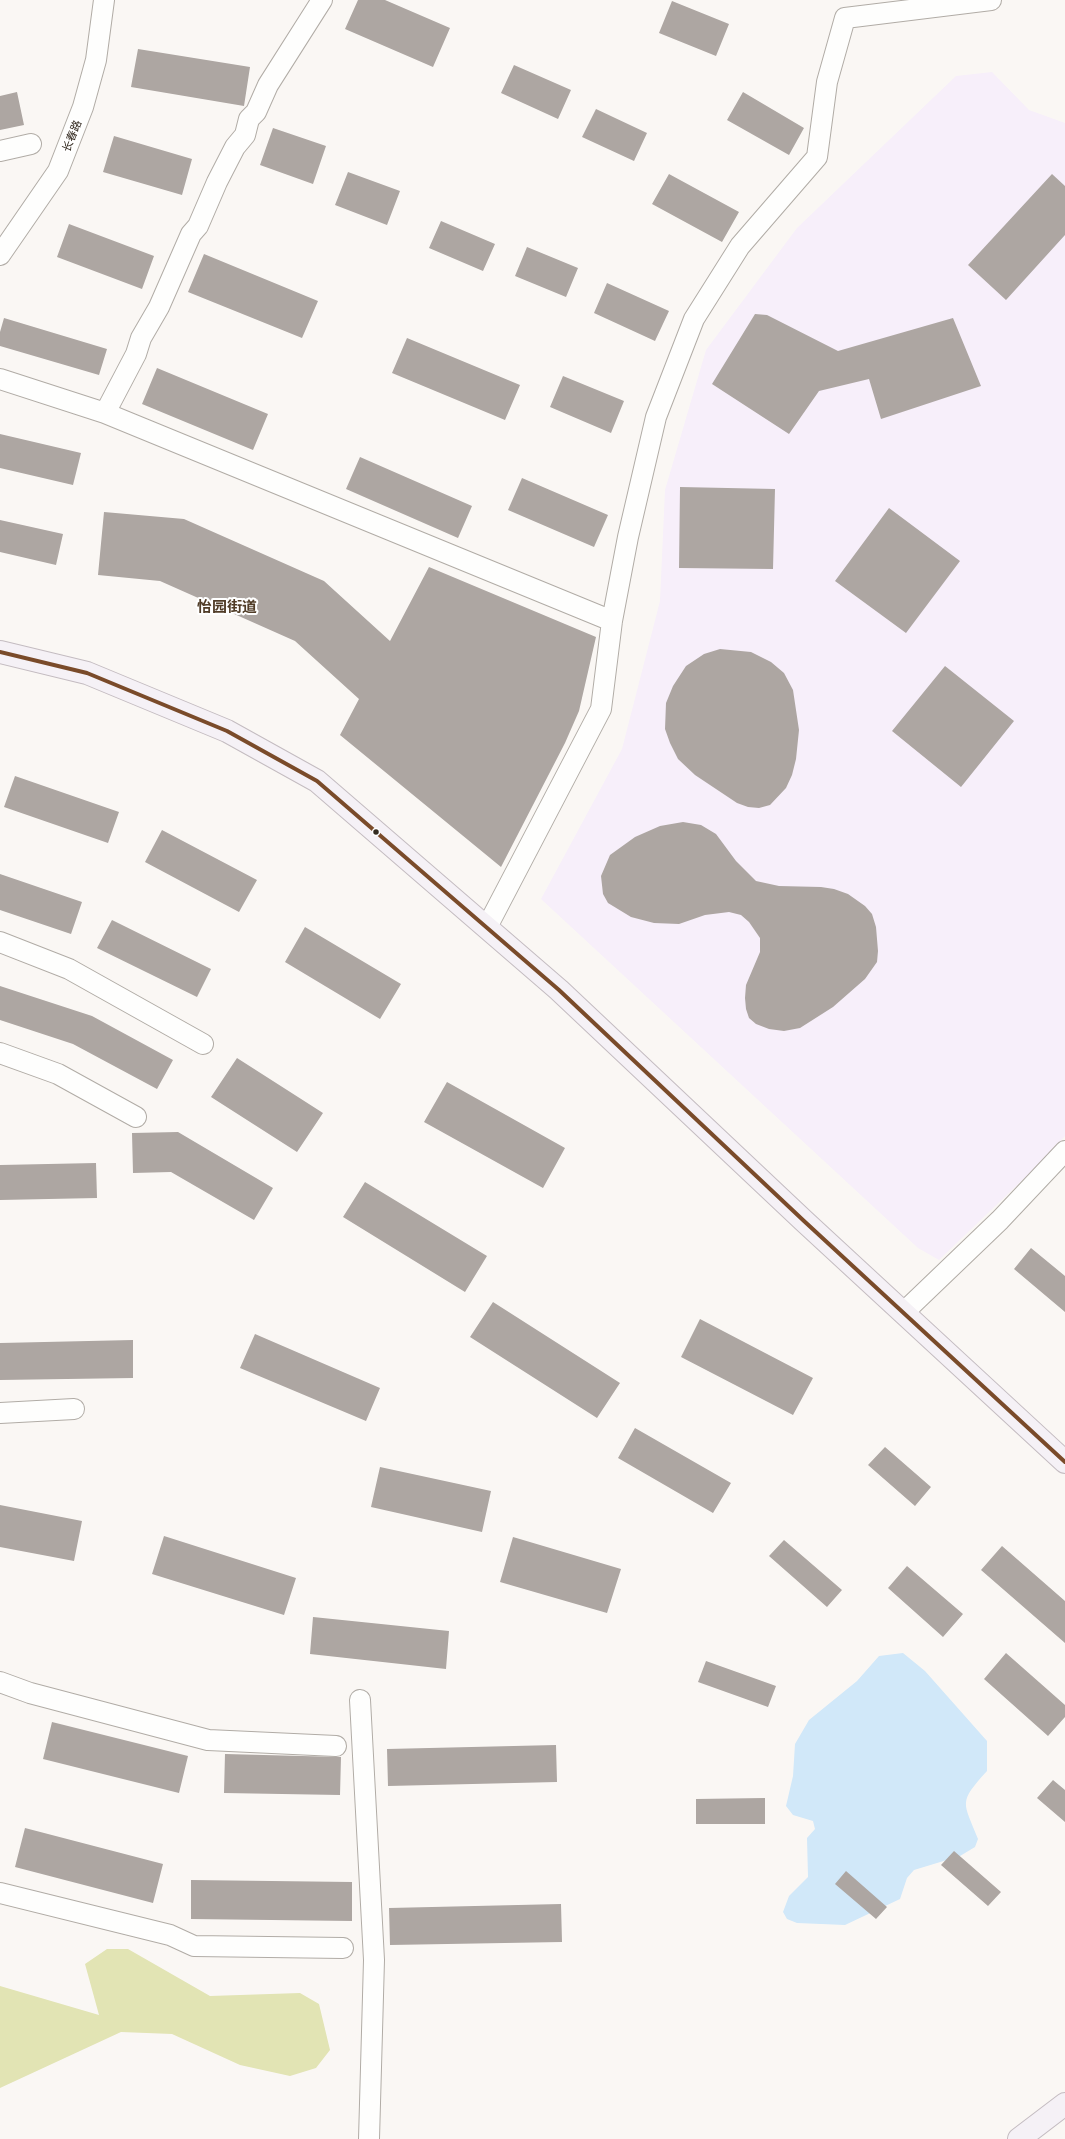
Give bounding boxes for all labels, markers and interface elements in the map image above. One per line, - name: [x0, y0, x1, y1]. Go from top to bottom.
- street label: 长春路: [60, 118, 84, 154]
- district label: 怡园街道: [197, 598, 257, 616]
- unlabelled marker: [371, 827, 381, 837]

